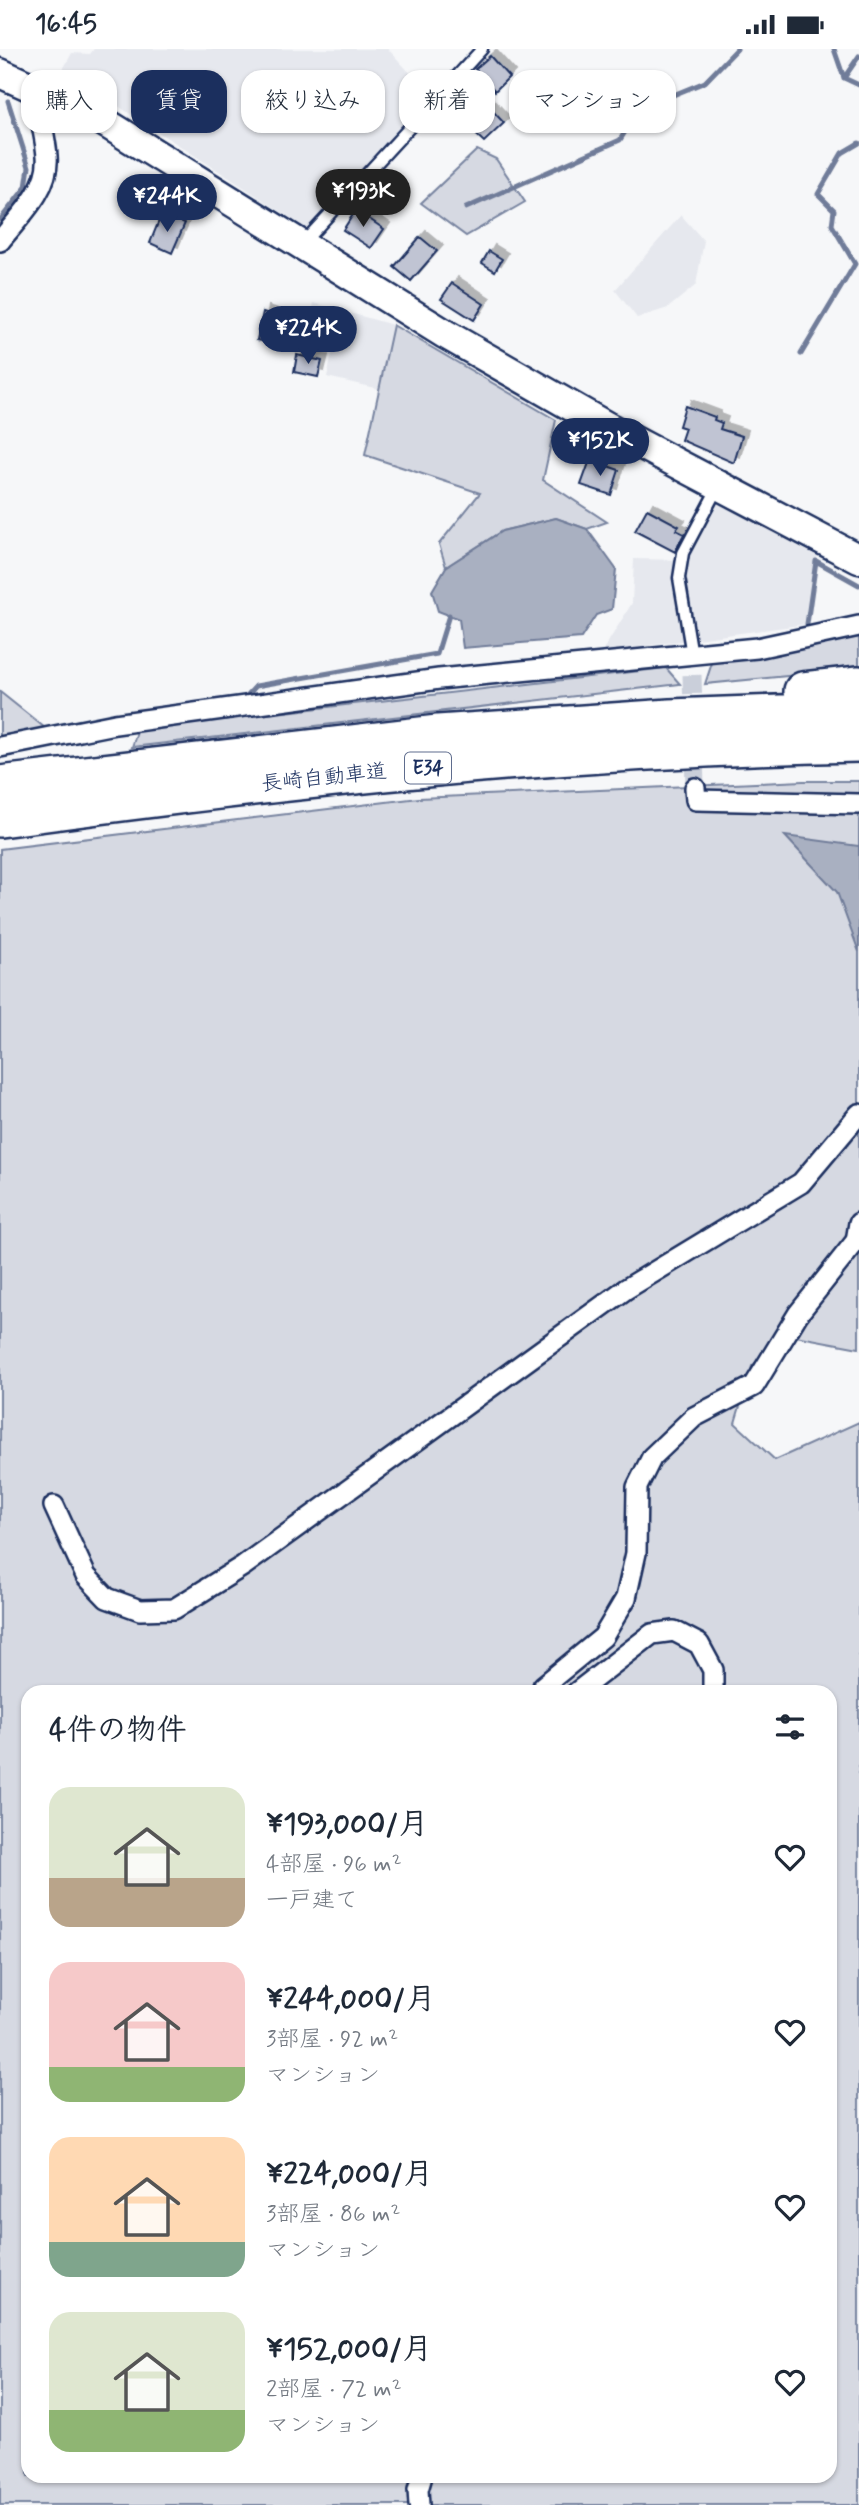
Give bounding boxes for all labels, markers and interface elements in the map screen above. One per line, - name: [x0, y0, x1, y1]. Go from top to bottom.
- text: 16:45: [35, 8, 97, 42]
- chip: 購入: [21, 70, 117, 133]
- chip: 賃貸: [131, 70, 227, 133]
- chip: 絞り込み: [241, 70, 385, 133]
- chip: 新着: [399, 70, 495, 133]
- chip: マンション: [509, 70, 676, 133]
- pin: ¥193K: [314, 169, 412, 229]
- pin: ¥244K: [118, 174, 216, 234]
- text: ¥193K: [332, 177, 394, 207]
- text: ¥244K: [133, 182, 201, 212]
- pin: ¥224K: [259, 307, 357, 366]
- text: ¥224K: [275, 314, 341, 344]
- pin: ¥152K: [551, 419, 649, 478]
- text: ¥152K: [567, 426, 633, 456]
- road number: E34: [405, 753, 451, 783]
- street label: 長崎自動車道: [260, 757, 388, 799]
- icon: filters: [771, 1708, 809, 1746]
- text: 4件の物件: [49, 1711, 186, 1750]
- text: ¥193,000/月: [266, 1805, 428, 1844]
- icon: home: [105, 1815, 189, 1899]
- icon: heart: [771, 1838, 809, 1876]
- text: 4部屋 · 96 m²: [266, 1850, 402, 1880]
- text: 一戸建て: [266, 1886, 358, 1916]
- text: ¥244,000/月: [266, 1980, 435, 2019]
- icon: home: [105, 1990, 189, 2074]
- icon: heart: [771, 2013, 809, 2051]
- text: 3部屋 · 92 m²: [266, 2025, 398, 2055]
- text: マンション: [266, 2061, 380, 2091]
- text: ¥224,000/月: [266, 2155, 433, 2194]
- icon: home: [105, 2165, 189, 2249]
- icon: heart: [771, 2188, 809, 2226]
- text: 3部屋 · 86 m²: [266, 2200, 400, 2230]
- text: マンション: [266, 2236, 380, 2266]
- text: ¥152,000/月: [266, 2330, 432, 2369]
- icon: home: [105, 2340, 189, 2424]
- icon: heart: [771, 2363, 809, 2401]
- text: 2部屋 · 72 m²: [266, 2375, 402, 2405]
- text: マンション: [266, 2411, 380, 2441]

